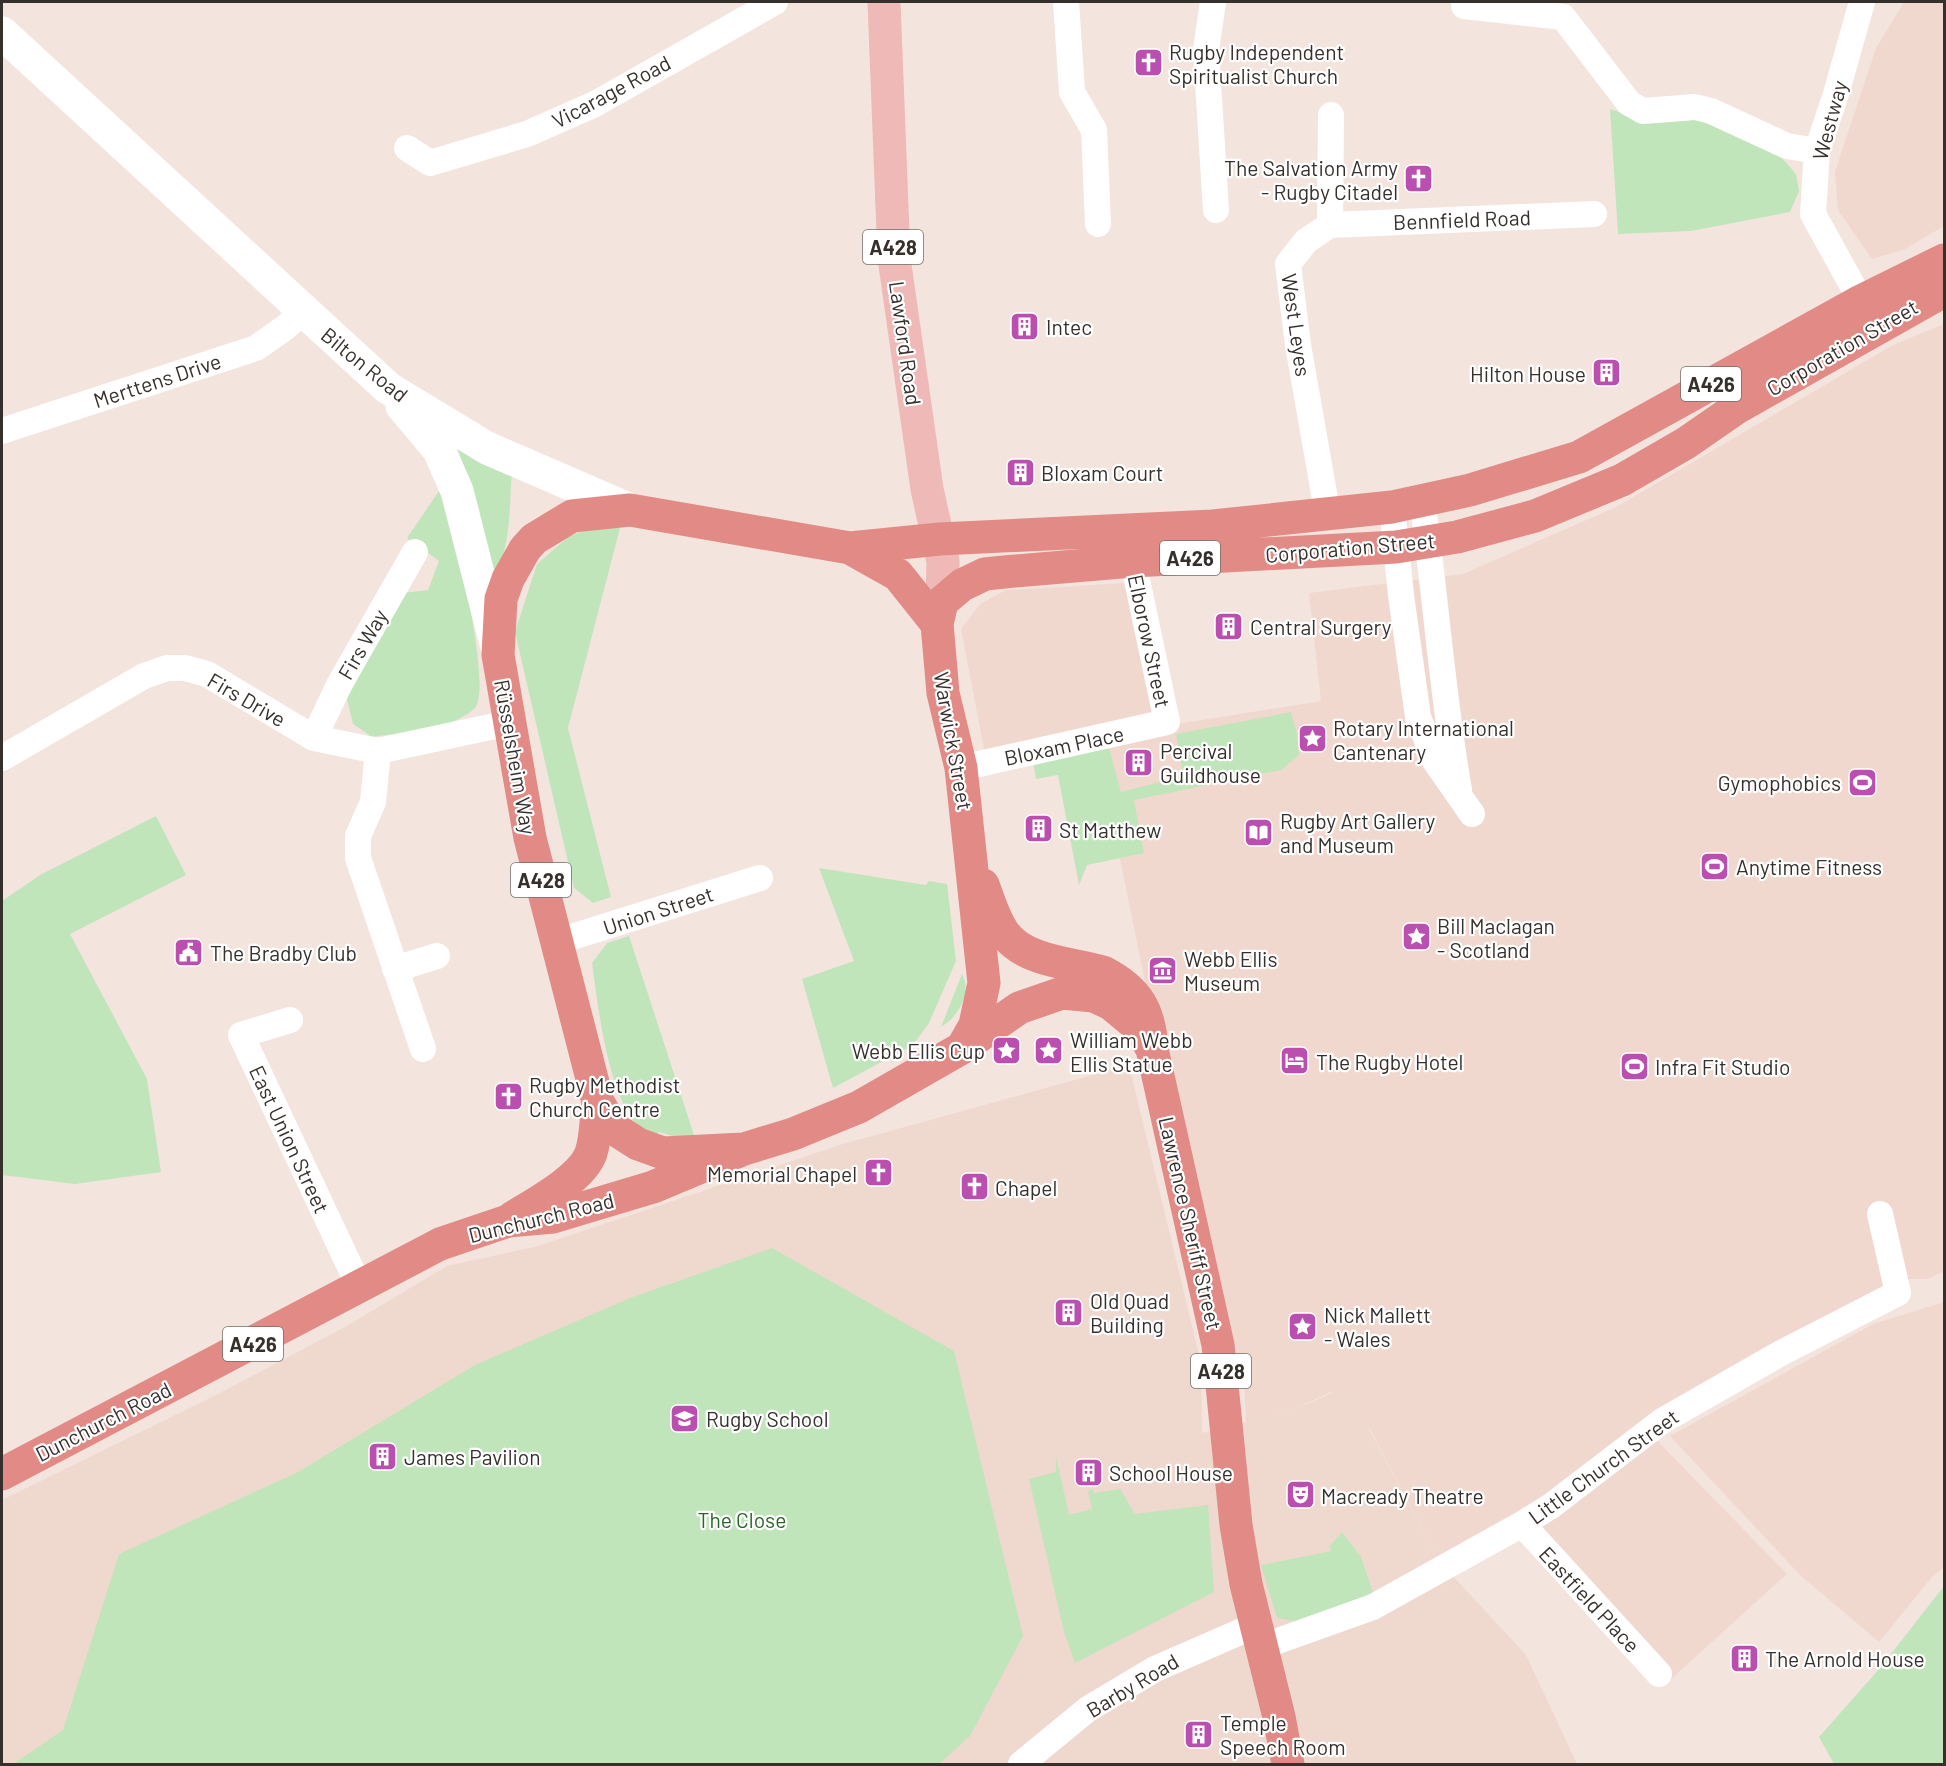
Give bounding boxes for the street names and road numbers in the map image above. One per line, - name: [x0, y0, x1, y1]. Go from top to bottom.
- street label: Vicarage Road: [547, 49, 675, 133]
- street label: Westway: [1806, 77, 1852, 163]
- street label: Bennfield Road: [1393, 204, 1531, 234]
- road number: A428: [863, 230, 923, 264]
- street label: West Leyes: [1277, 272, 1317, 378]
- street label: Lawford Road: [885, 279, 927, 407]
- street label: Corporation Street: [1762, 294, 1922, 400]
- street label: Bilton Road: [317, 322, 413, 406]
- street label: Merttens Drive: [90, 348, 224, 412]
- road number: A426: [1681, 367, 1741, 401]
- street label: Corporation Street: [1264, 527, 1436, 567]
- road number: A426: [1160, 541, 1220, 575]
- street label: Elborow Street: [1124, 572, 1176, 710]
- street label: Firs Way: [332, 604, 392, 684]
- street label: Firs Drive: [204, 667, 290, 731]
- street label: Warwick Street: [930, 670, 978, 812]
- street label: Rüsselsheim Way: [490, 677, 542, 837]
- street label: Bloxam Place: [1002, 720, 1126, 770]
- road number: A428: [511, 863, 571, 897]
- street label: Union Street: [600, 880, 716, 940]
- street label: East Union Street: [245, 1061, 335, 1217]
- street label: Lawrence Sheriff Street: [1154, 1114, 1228, 1332]
- street label: Dunchurch Road: [466, 1187, 616, 1247]
- road number: A426: [223, 1327, 283, 1361]
- road number: A428: [1191, 1354, 1251, 1388]
- street label: Dunchurch Road: [31, 1376, 175, 1466]
- street label: Little Church Street: [1523, 1403, 1683, 1529]
- street label: Eastfield Place: [1535, 1541, 1645, 1657]
- street label: Barby Road: [1081, 1648, 1183, 1722]

